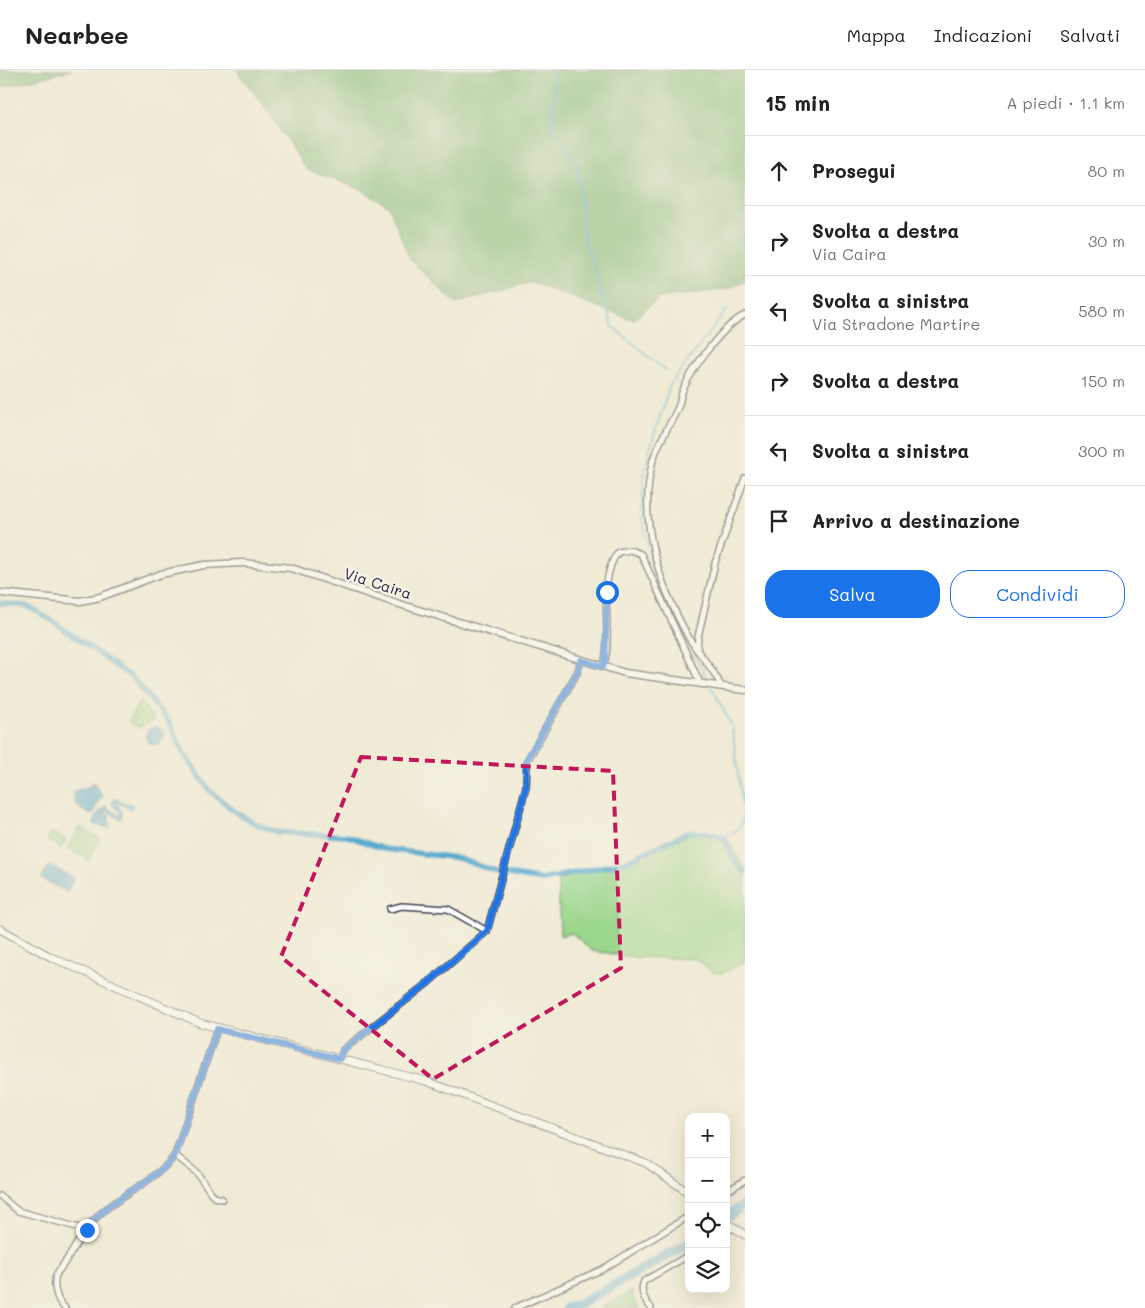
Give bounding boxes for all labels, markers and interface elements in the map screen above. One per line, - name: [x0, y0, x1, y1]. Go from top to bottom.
- text: Nearbee: [25, 19, 129, 50]
- text: Mappa: [847, 23, 906, 47]
- text: Indicazioni: [934, 23, 1032, 47]
- text: Salvati: [1060, 23, 1120, 47]
- text: 15 min: [765, 89, 830, 116]
- text: A piedi · 1.1 km: [1006, 92, 1125, 113]
- icon: ahead: [765, 157, 793, 185]
- text: Prosegui: [812, 158, 896, 183]
- text: 80 m: [1088, 160, 1125, 181]
- text: Svolta a destra: [812, 218, 959, 243]
- icon: right: [765, 227, 793, 255]
- text: 30 m: [1088, 230, 1125, 251]
- text: Via Caira: [812, 243, 887, 264]
- text: Svolta a sinistra: [812, 288, 969, 313]
- icon: left: [765, 297, 793, 325]
- text: 580 m: [1078, 300, 1125, 321]
- text: Via Stradone Martire: [812, 313, 980, 334]
- icon: right: [765, 367, 793, 395]
- text: Svolta a destra: [812, 368, 959, 393]
- text: 150 m: [1081, 370, 1125, 391]
- icon: left: [765, 437, 793, 465]
- text: Svolta a sinistra: [812, 438, 969, 463]
- text: 300 m: [1078, 440, 1125, 461]
- icon: arrive: [765, 507, 793, 535]
- text: Arrivo a destinazione: [812, 508, 1020, 533]
- street label: Via Caira: [342, 563, 414, 603]
- button: Salva: [765, 570, 940, 618]
- button: Condividi: [950, 570, 1125, 618]
- route start: [596, 581, 619, 604]
- map controls: [685, 1113, 730, 1293]
- button: +: [685, 1113, 730, 1158]
- button: −: [685, 1158, 730, 1203]
- button: locate: [685, 1203, 730, 1248]
- route end: [76, 1219, 99, 1242]
- button: layers: [685, 1248, 730, 1293]

